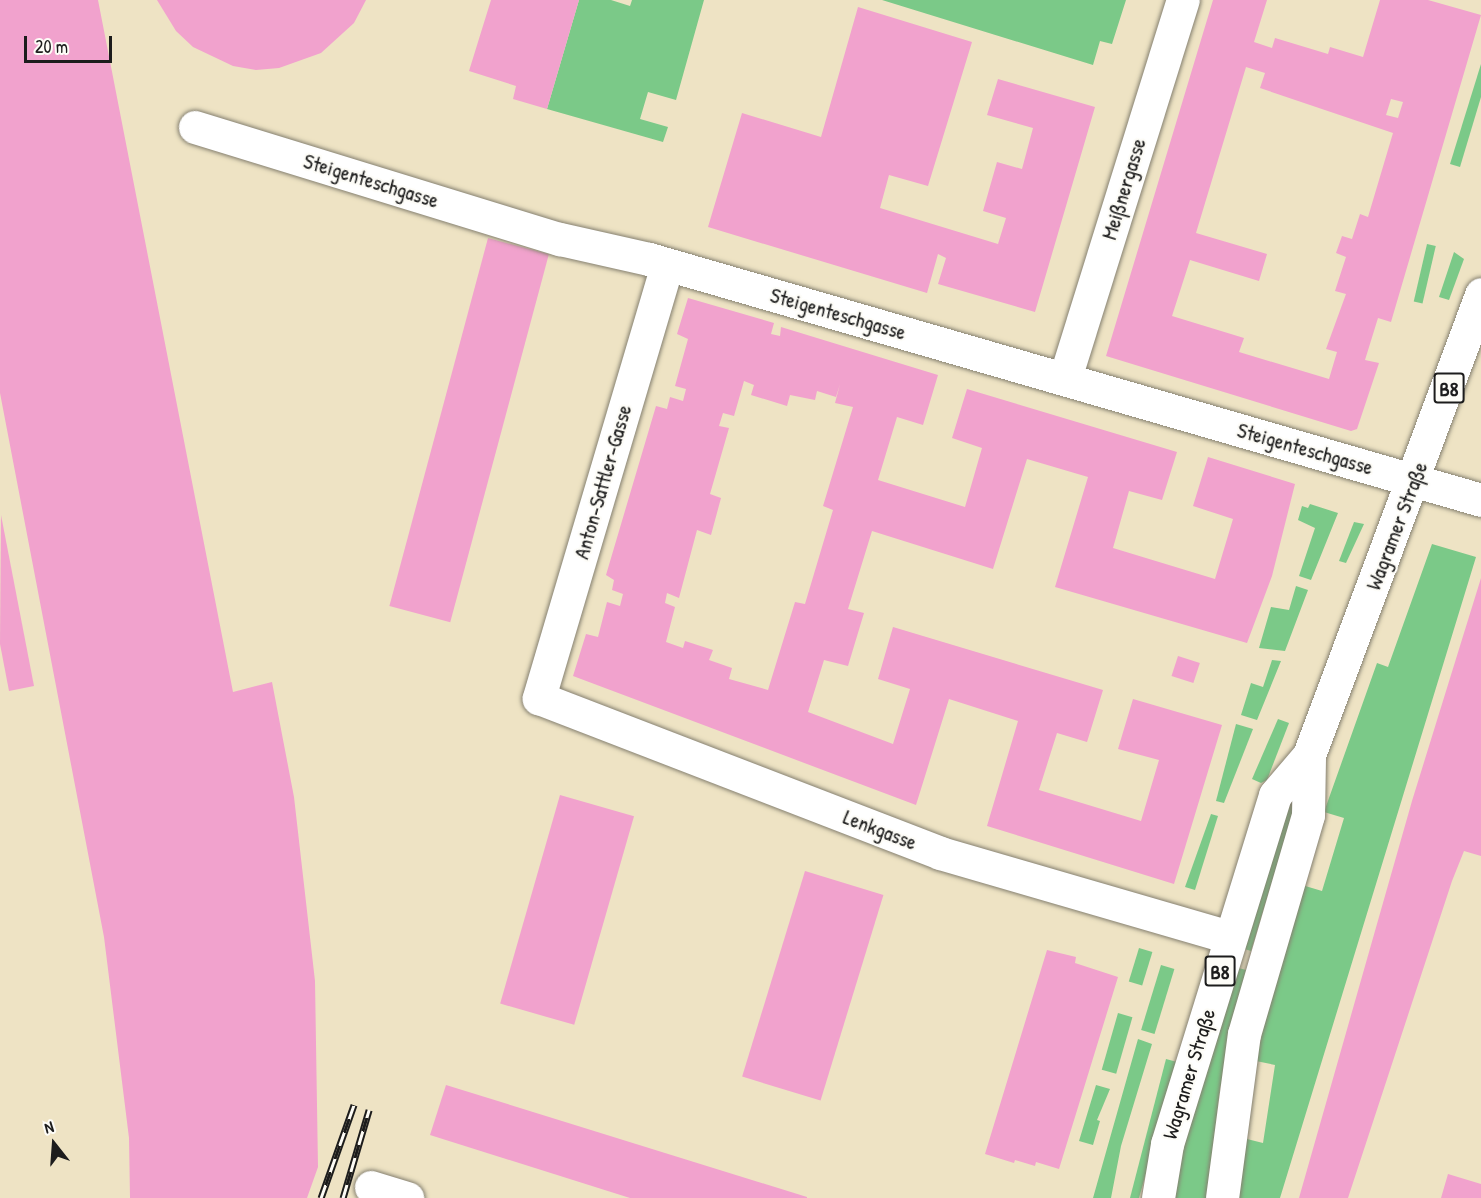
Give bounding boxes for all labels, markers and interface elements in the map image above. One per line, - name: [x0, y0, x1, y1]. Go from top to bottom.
- scale bar: [27, 24, 116, 62]
- text: 20 m: [35, 34, 68, 59]
- street label: Meißnergasse: [1097, 135, 1151, 243]
- street label: Steigenteschgasse: [300, 149, 442, 213]
- street label: Steigenteschgasse: [767, 283, 909, 345]
- road number: B8: [1432, 371, 1466, 405]
- street label: Anton-Sattler-Gasse: [569, 402, 637, 562]
- street label: Steigenteschgasse: [1234, 418, 1376, 480]
- street label: Wagramer Straße: [1361, 458, 1433, 594]
- street label: Lenkgasse: [840, 805, 920, 855]
- road number: B8: [1204, 954, 1236, 988]
- street label: Wagramer Straße: [1157, 1006, 1221, 1142]
- north arrow: [24, 1114, 84, 1174]
- text: N: [41, 1115, 56, 1139]

